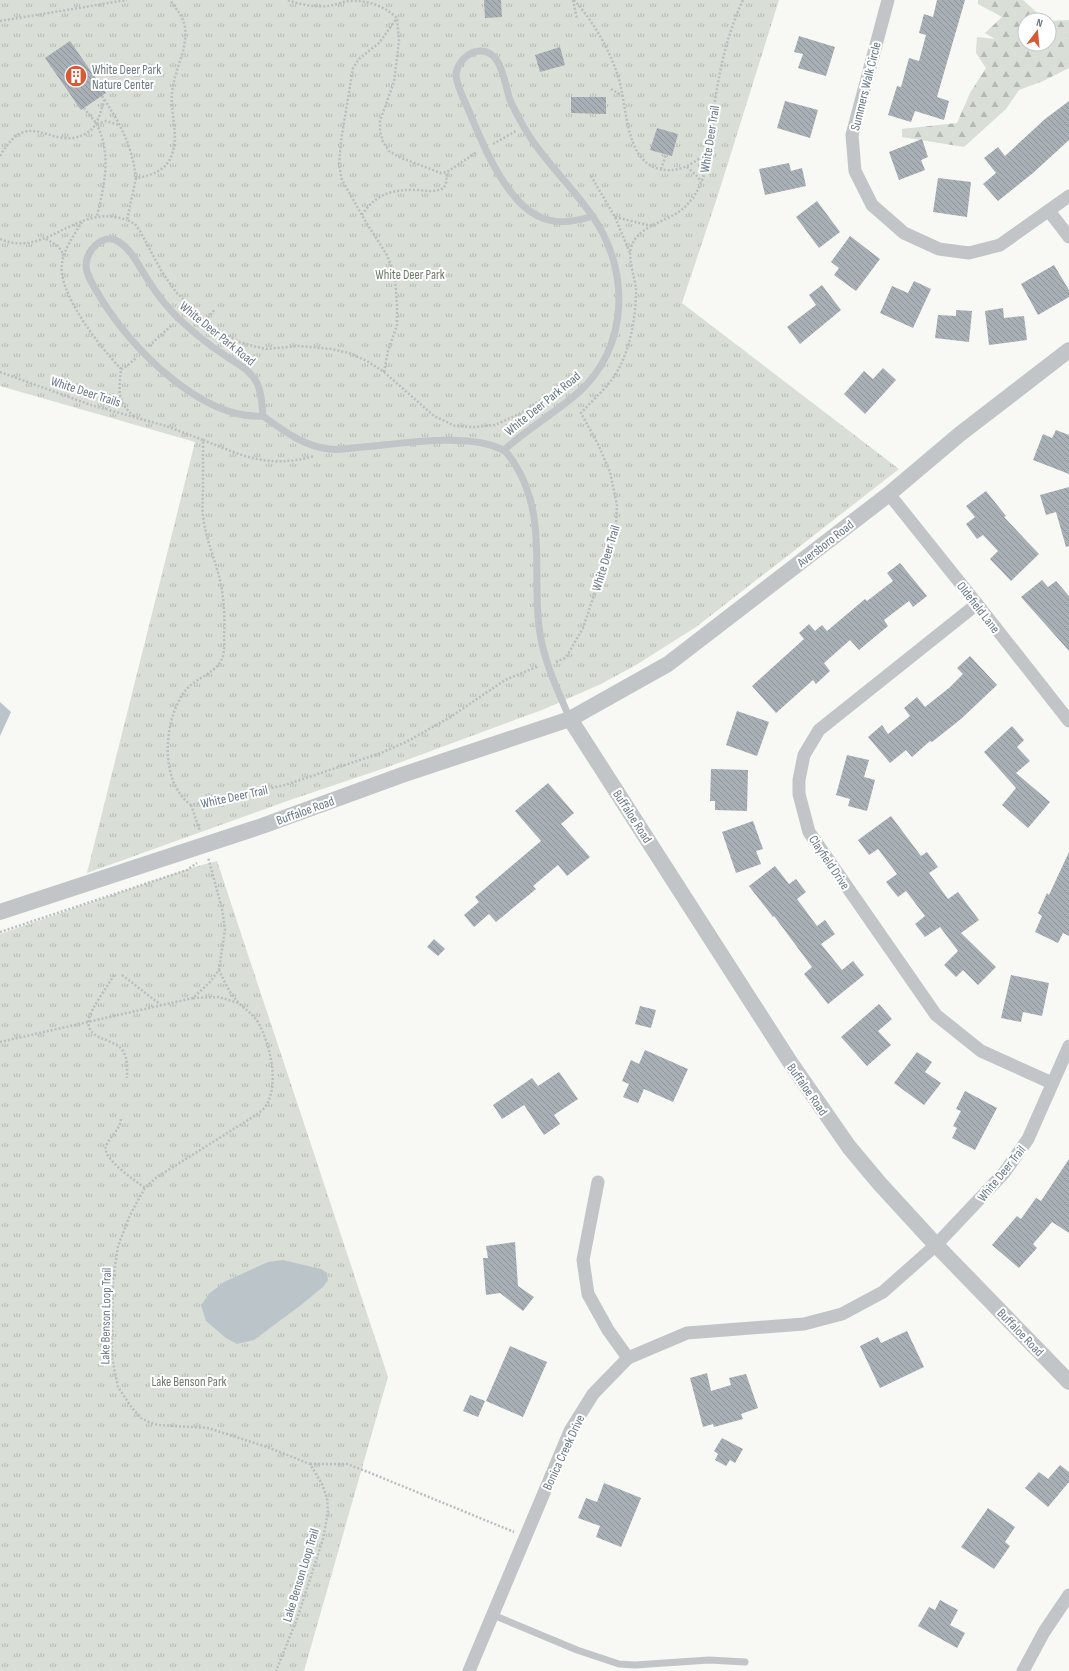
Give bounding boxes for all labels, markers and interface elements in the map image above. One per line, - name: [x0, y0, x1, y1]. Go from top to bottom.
- north arrow: [1017, 12, 1057, 52]
- text: N: [1035, 16, 1044, 30]
- street label: Summers Walk Circle: [847, 40, 885, 132]
- place label: White Deer Park Nature Center: [92, 62, 161, 93]
- building icon: White Deer Park Nature Center: [63, 63, 89, 89]
- street label: White Deer Trail: [697, 104, 723, 174]
- park label: White Deer Park: [375, 267, 445, 283]
- street label: White Deer Park Road: [176, 298, 259, 369]
- street label: White Deer Park Road: [501, 368, 584, 439]
- street label: White Deer Trails: [49, 373, 123, 411]
- street label: Aversboro Road: [793, 517, 857, 571]
- street label: White Deer Trail: [588, 523, 624, 593]
- street label: Oldefield Lane: [953, 579, 1003, 637]
- street label: White Deer Trail: [199, 782, 269, 812]
- street label: Buffaloe Road: [609, 787, 655, 846]
- street label: Buffaloe Road: [274, 793, 336, 829]
- street label: Clayfield Drive: [805, 832, 853, 893]
- street label: Buffaloe Road: [783, 1060, 831, 1119]
- street label: White Deer Trail: [974, 1142, 1029, 1205]
- street label: Lake Benson Loop Trail: [97, 1268, 115, 1365]
- street label: Buffaloe Road: [994, 1305, 1047, 1360]
- park label: Lake Benson Park: [151, 1374, 227, 1390]
- street label: Bonica Creek Drive: [539, 1412, 588, 1493]
- street label: Lake Benson Loop Trail: [279, 1527, 323, 1624]

